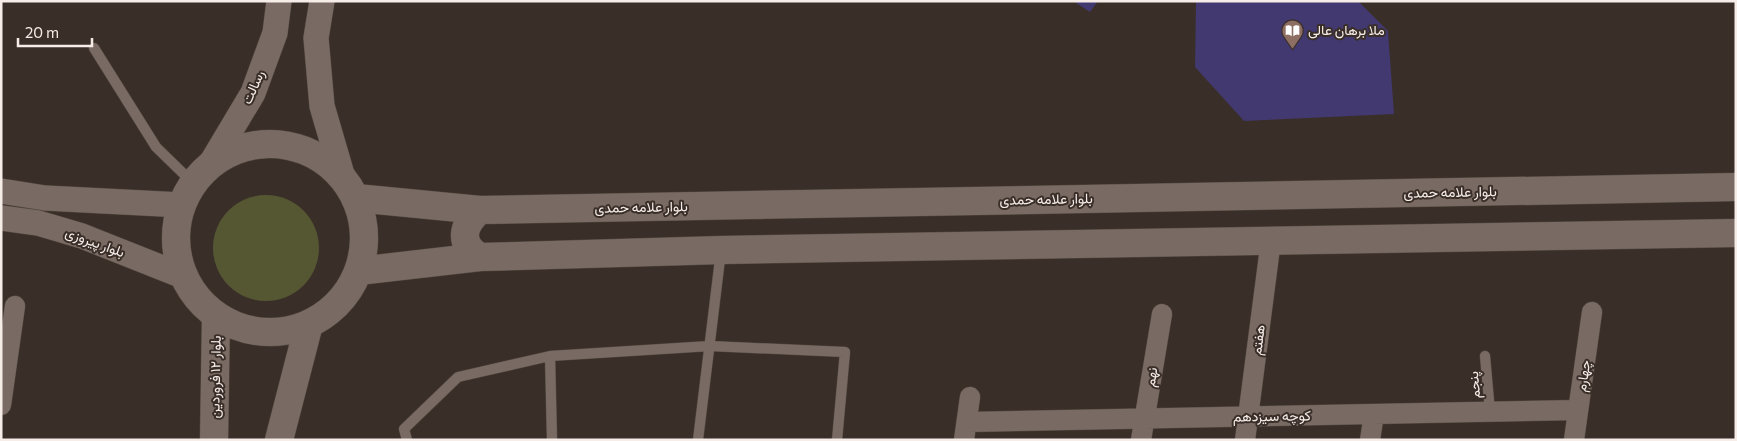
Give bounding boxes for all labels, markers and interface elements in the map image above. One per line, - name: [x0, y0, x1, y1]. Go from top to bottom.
- scale bar: [18, 15, 91, 47]
- library icon: ملا برهان عالی: [1280, 18, 1304, 49]
- place label: ملا برهان عالی: [1308, 21, 1385, 39]
- text: 20 m: [25, 23, 59, 41]
- street label: رسالت: [238, 67, 269, 107]
- street label: بلوار علامه حمدی: [1403, 182, 1497, 202]
- street label: بلوار علامه حمدی: [999, 189, 1093, 209]
- street label: بلوار علامه حمدی: [594, 197, 688, 217]
- street label: بلوار پیروزی: [62, 223, 127, 262]
- street label: هفتم: [1247, 323, 1269, 356]
- street label: بلوار ۱۲ فروردین: [205, 335, 225, 419]
- street label: چهارم: [1572, 359, 1595, 393]
- street label: نهم: [1141, 366, 1161, 388]
- street label: پنجم: [1464, 370, 1485, 399]
- street label: کوچه سیزدهم: [1233, 406, 1311, 427]

